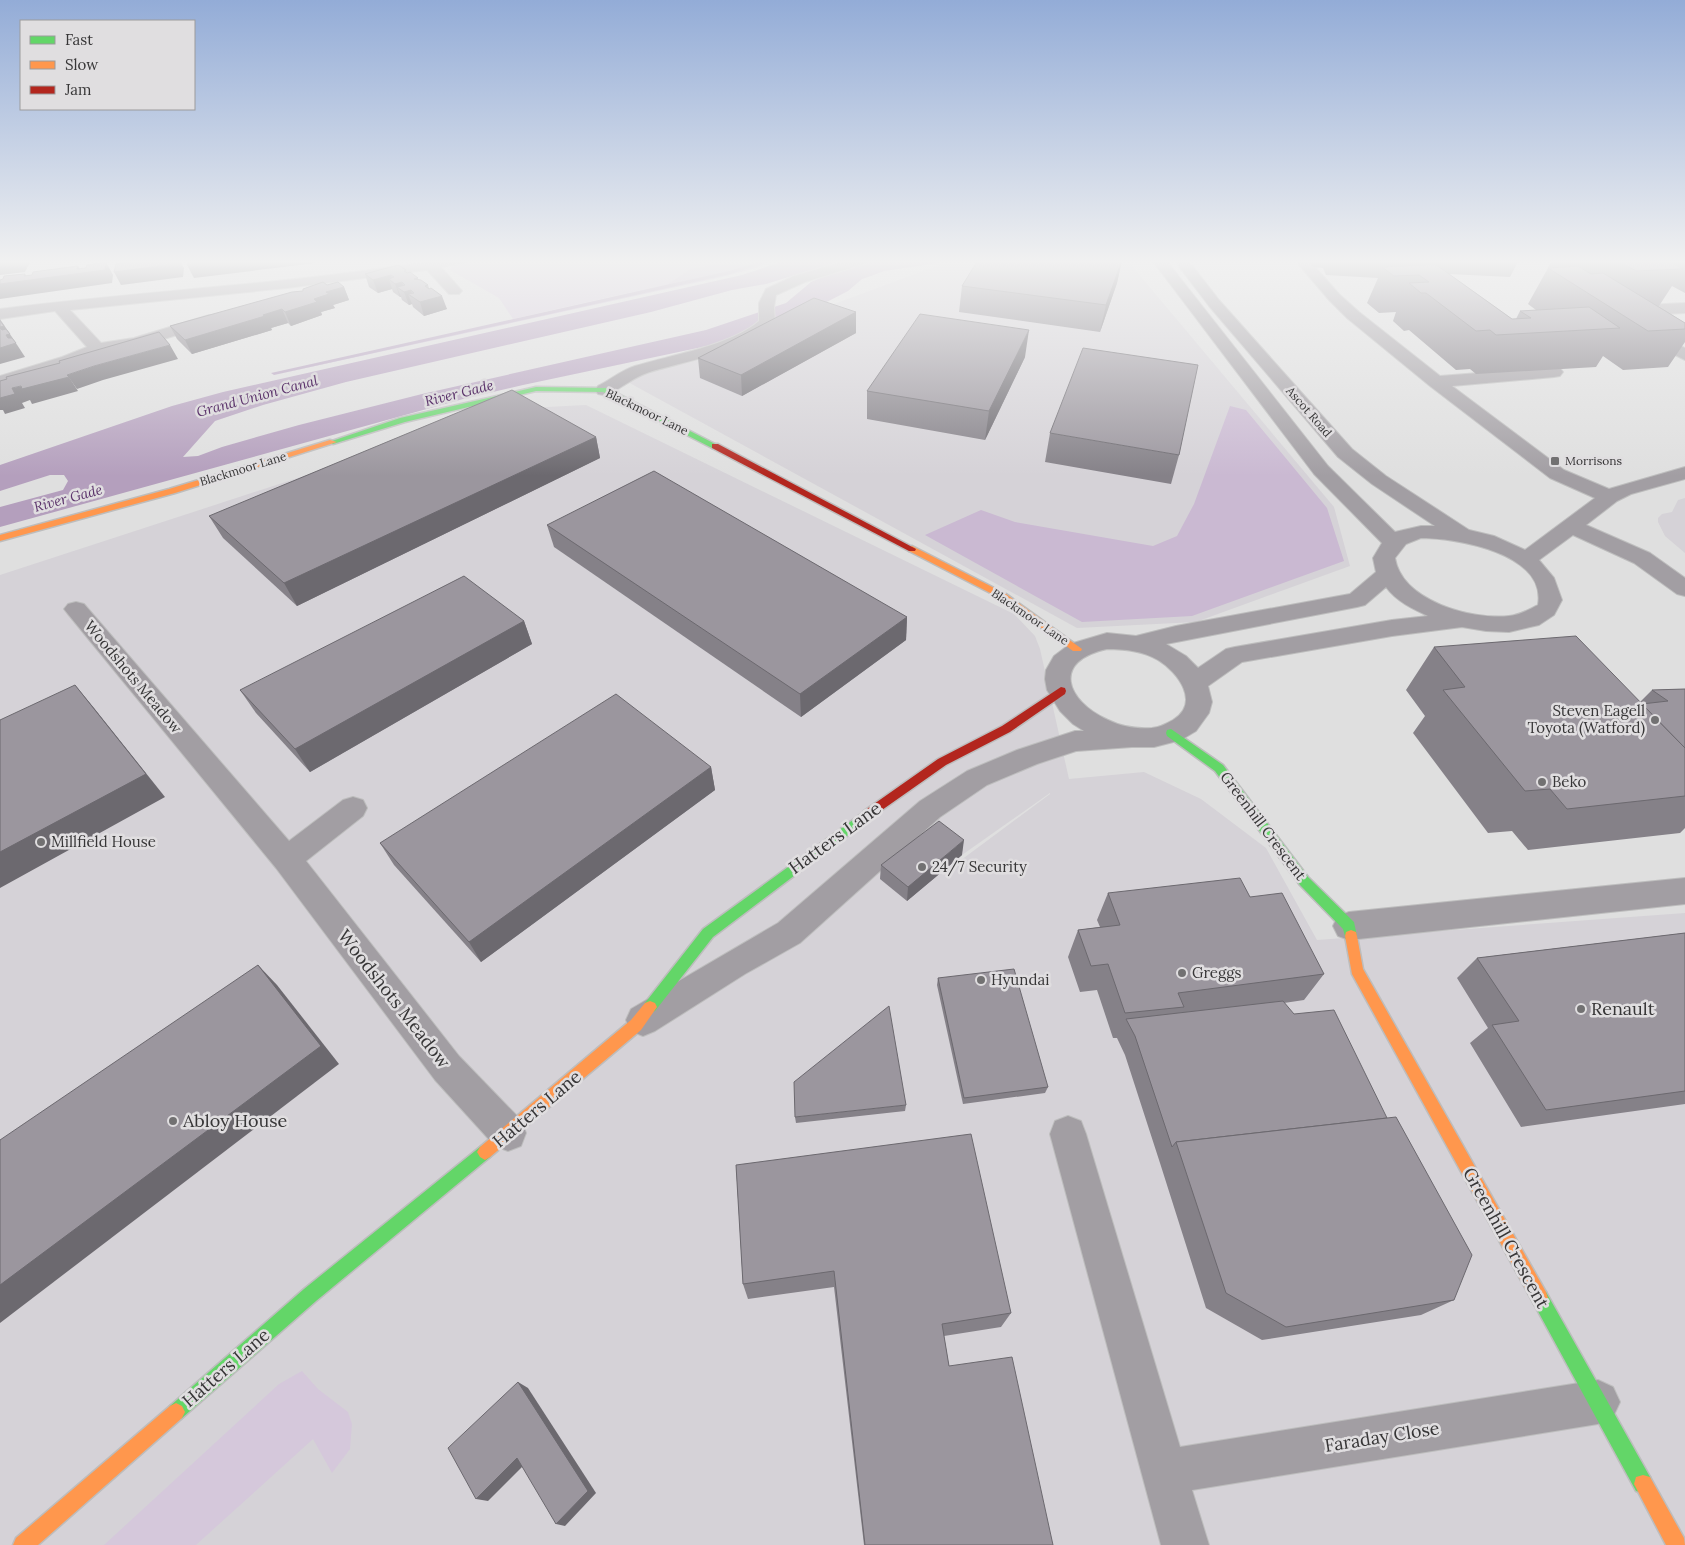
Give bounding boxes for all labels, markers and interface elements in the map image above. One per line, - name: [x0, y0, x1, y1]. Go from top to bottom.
- legend: [20, 20, 195, 110]
- text: Fast: [65, 30, 93, 49]
- text: Slow: [65, 55, 98, 74]
- text: Jam: [64, 80, 92, 99]
- water label: Grand Union Canal: [194, 371, 320, 421]
- water label: River Gade: [423, 376, 495, 410]
- street label: Ascot Road: [1283, 383, 1335, 440]
- street label: Blackmoor Lane: [604, 385, 691, 438]
- street label: Blackmoor Lane: [198, 448, 289, 489]
- place label: Morrisons: [1565, 453, 1623, 468]
- marker: Morrisons: [1549, 455, 1561, 467]
- water label: River Gade: [32, 480, 104, 516]
- street label: Blackmoor Lane: [989, 585, 1072, 648]
- street label: Woodshots Meadow: [81, 616, 186, 737]
- place label: Steven Eagell Toyota (Watford): [1527, 701, 1645, 738]
- marker: Steven Eagell Toyota (Watford): [1649, 714, 1661, 726]
- street label: Greenhill Crescent: [1216, 768, 1311, 884]
- place label: Beko: [1552, 772, 1586, 791]
- marker: Beko: [1536, 776, 1548, 788]
- street label: Hatters Lane: [784, 796, 886, 879]
- place label: Millfield House: [51, 832, 156, 851]
- marker: Millfield House: [35, 836, 47, 848]
- place label: 24/7 Security: [932, 857, 1027, 877]
- marker: 24/7 Security: [916, 861, 928, 873]
- street label: Woodshots Meadow: [333, 925, 456, 1073]
- place label: Greggs: [1192, 963, 1242, 982]
- marker: Greggs: [1176, 967, 1188, 979]
- place label: Hyundai: [991, 970, 1049, 989]
- marker: Hyundai: [975, 974, 987, 986]
- place label: Renault: [1591, 997, 1655, 1020]
- marker: Renault: [1575, 1003, 1587, 1015]
- street label: Hatters Lane: [488, 1065, 586, 1152]
- place label: Abloy House: [182, 1109, 288, 1132]
- marker: Abloy House: [167, 1115, 179, 1127]
- street label: Greenhill Crescent: [1458, 1163, 1555, 1312]
- street label: Hatters Lane: [177, 1323, 274, 1412]
- street label: Faraday Close: [1323, 1416, 1441, 1457]

